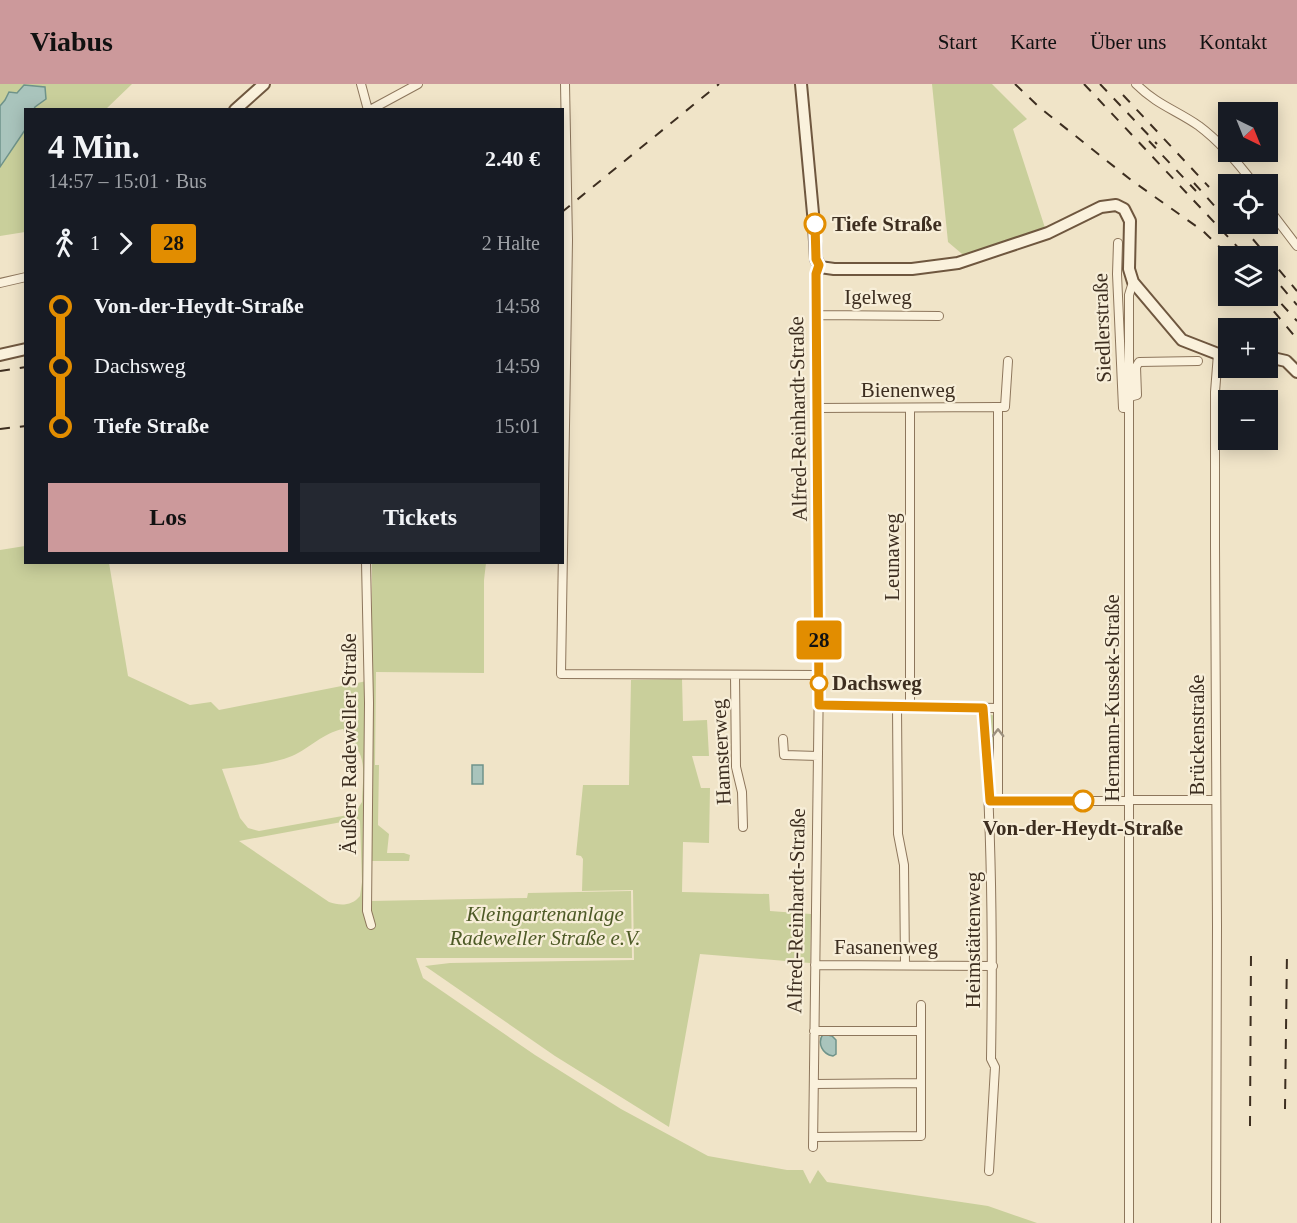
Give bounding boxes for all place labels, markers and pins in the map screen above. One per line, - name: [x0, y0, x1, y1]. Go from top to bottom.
- place label: Tiefe Straße: [832, 212, 942, 236]
- marker: Tiefe Straße: [804, 213, 826, 235]
- place label: Dachsweg: [832, 671, 922, 695]
- marker: Dachsweg: [810, 674, 828, 692]
- marker: Von-der-Heydt-Straße: [1072, 790, 1094, 812]
- place label: Von-der-Heydt-Straße: [983, 816, 1183, 840]

